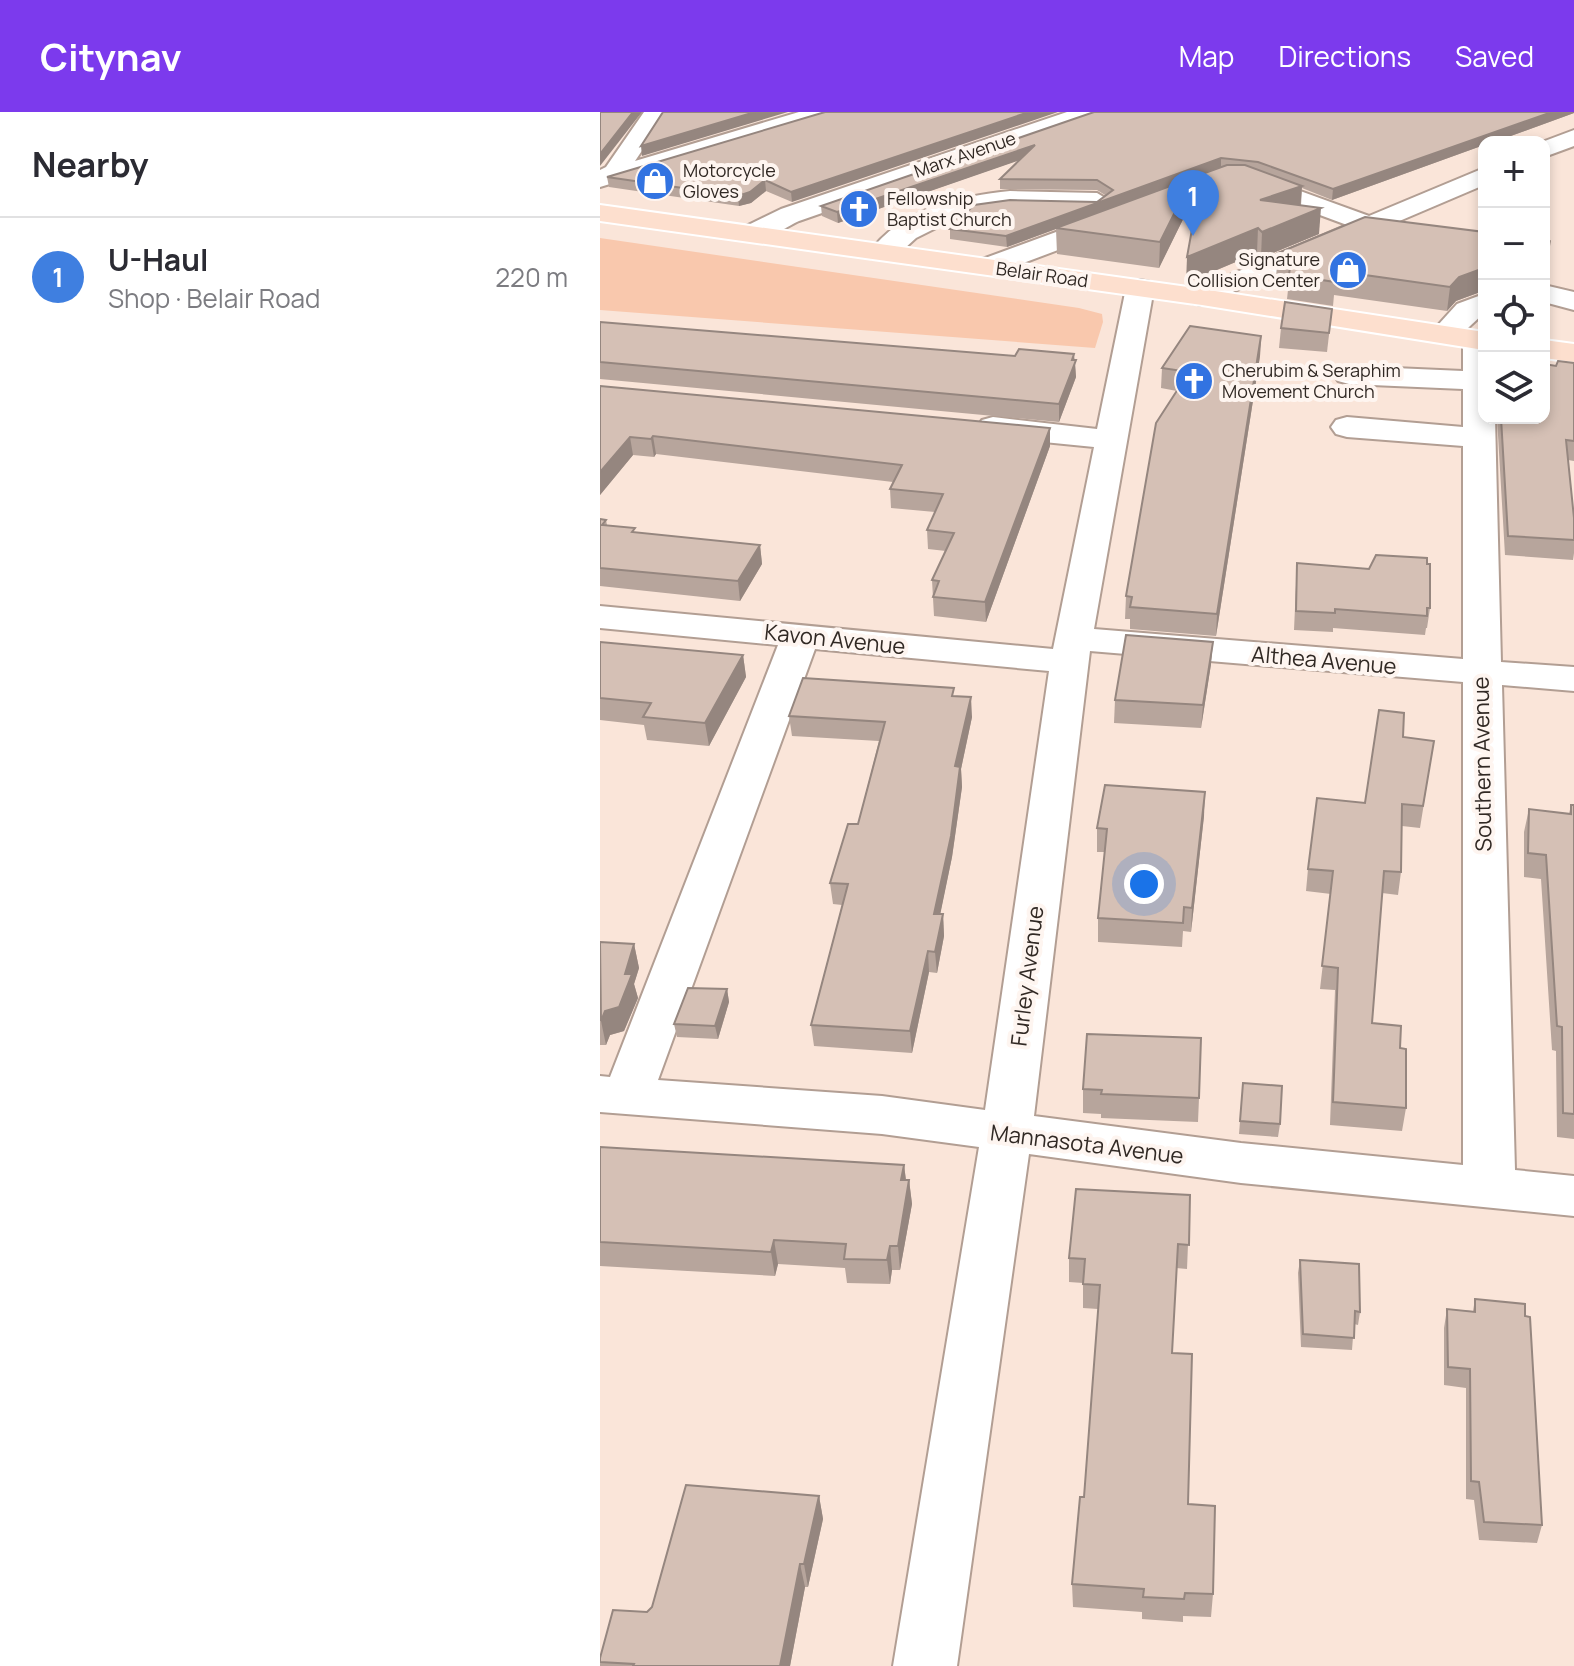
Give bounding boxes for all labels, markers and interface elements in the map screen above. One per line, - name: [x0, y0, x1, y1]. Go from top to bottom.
- text: Citynav: [40, 30, 182, 82]
- text: Map: [1179, 37, 1234, 75]
- text: Directions: [1278, 37, 1411, 75]
- text: Saved: [1455, 37, 1534, 75]
- street label: Marx Avenue: [911, 125, 1019, 183]
- map controls: [1478, 136, 1550, 424]
- button: +: [1478, 136, 1550, 208]
- text: Nearby: [32, 141, 148, 187]
- place label: Motorcycle Gloves: [683, 158, 776, 203]
- shop icon: Motorcycle Gloves: [634, 160, 676, 202]
- pin: 1: [1167, 170, 1219, 236]
- place label: Fellowship Baptist Church: [887, 186, 1012, 231]
- church icon: Fellowship Baptist Church: [838, 188, 880, 230]
- button: −: [1478, 208, 1550, 280]
- text: U-Haul: [108, 239, 208, 280]
- place label: Signature Collision Center: [1188, 247, 1320, 292]
- shop icon: Signature Collision Center: [1327, 249, 1369, 291]
- street label: Belair Road: [995, 256, 1090, 292]
- text: 1: [52, 259, 64, 295]
- text: 220 m: [495, 259, 568, 295]
- text: Shop · Belair Road: [108, 280, 320, 316]
- button: locate: [1478, 280, 1550, 352]
- button: layers: [1478, 352, 1550, 424]
- place label: Cherubim & Seraphim Movement Church: [1222, 358, 1401, 403]
- church icon: Cherubim & Seraphim Movement Church: [1173, 360, 1215, 402]
- street label: Kavon Avenue: [763, 617, 907, 661]
- street label: Althea Avenue: [1250, 639, 1398, 681]
- street label: Southern Avenue: [1465, 676, 1499, 852]
- your location: [1124, 864, 1164, 904]
- street label: Furley Avenue: [1004, 904, 1051, 1048]
- street label: Mannasota Avenue: [989, 1117, 1185, 1171]

